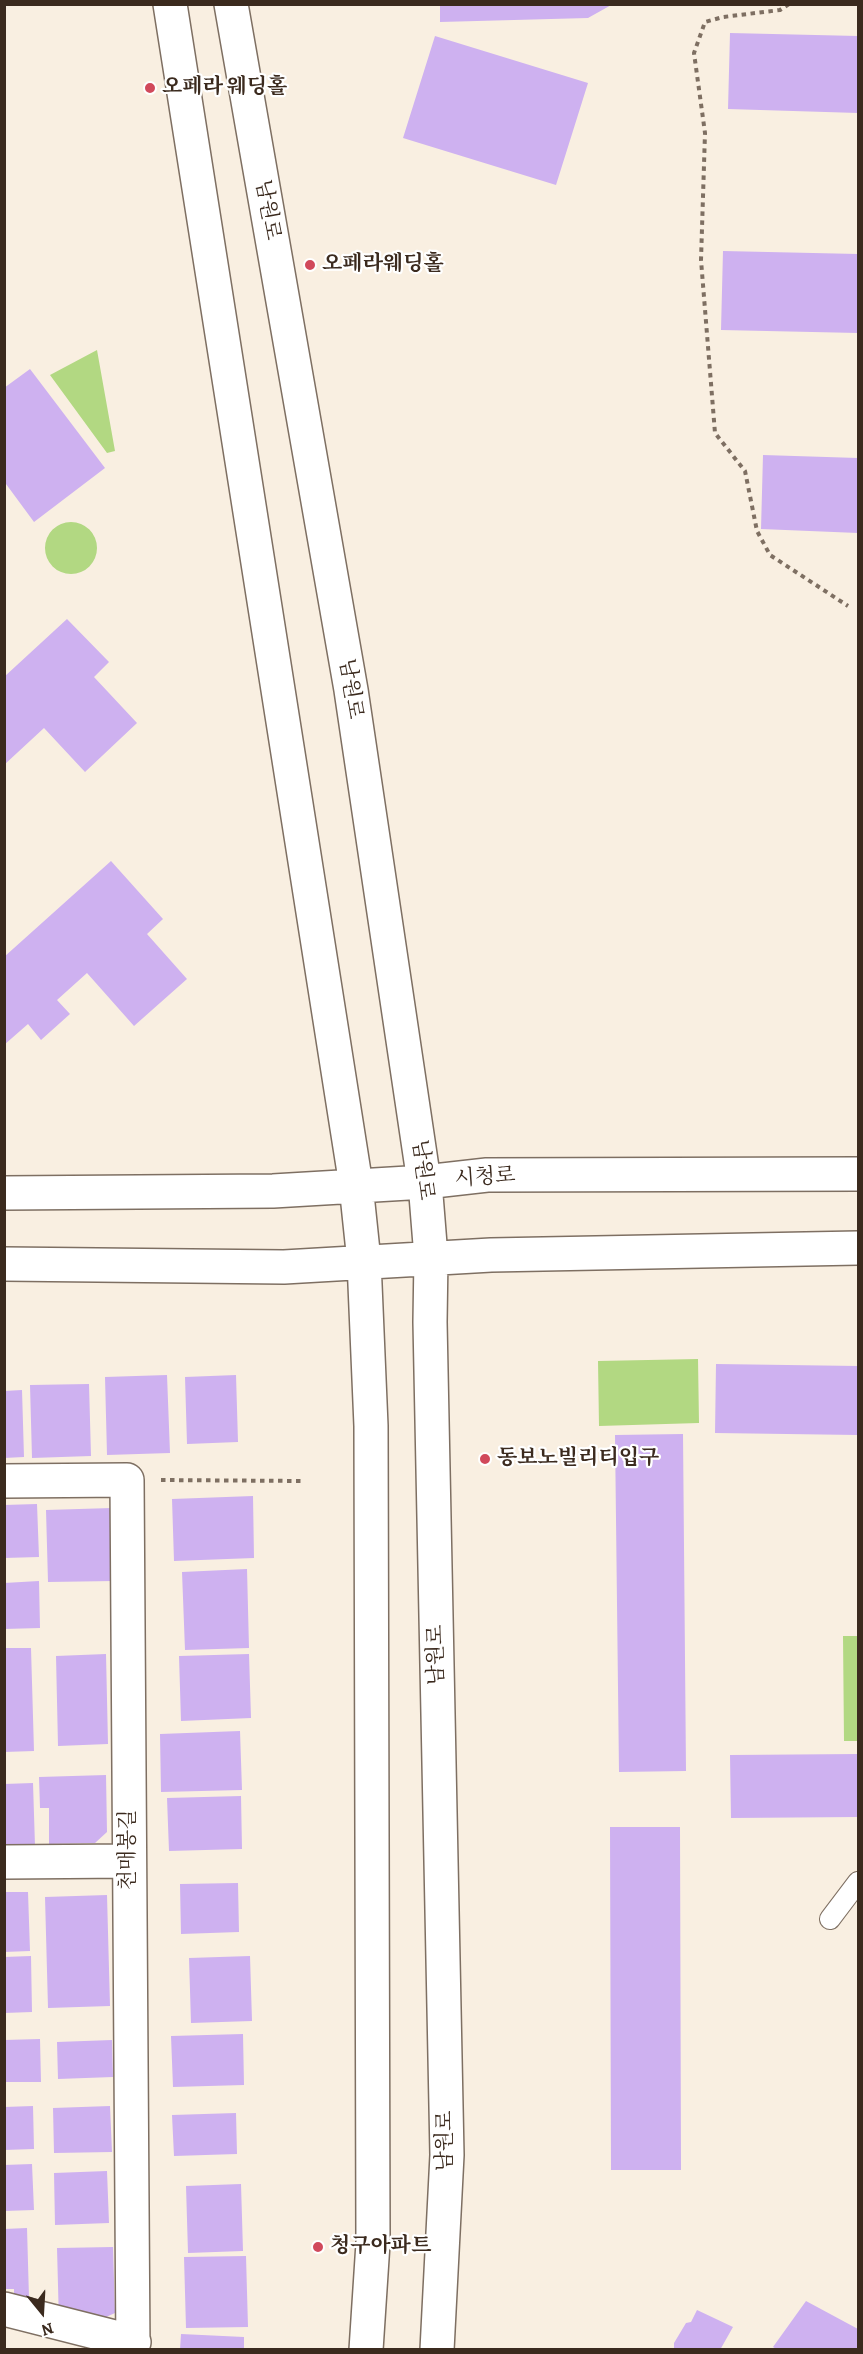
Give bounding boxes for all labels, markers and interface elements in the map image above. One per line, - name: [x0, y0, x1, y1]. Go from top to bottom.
- place label: 오페라 웨딩홀: [162, 75, 287, 101]
- marker: 오페라 웨딩홀: [143, 81, 157, 95]
- street label: 남원로: [249, 178, 285, 242]
- place label: 오페라웨딩홀: [322, 252, 444, 278]
- marker: 오페라웨딩홀: [303, 258, 317, 272]
- street label: 남원로: [333, 657, 367, 721]
- street label: 남원로: [406, 1138, 438, 1202]
- street label: 시청로: [454, 1163, 516, 1193]
- place label: 동보노빌리티입구: [497, 1446, 659, 1472]
- marker: 동보노빌리티입구: [478, 1452, 492, 1466]
- street label: 남원로: [424, 1624, 450, 1686]
- street label: 천매봉길: [116, 1809, 142, 1891]
- street label: 남원로: [433, 2111, 459, 2171]
- place label: 청구아파트: [330, 2234, 431, 2260]
- marker: 청구아파트: [311, 2240, 325, 2254]
- north arrow: [12, 2282, 72, 2342]
- text: N: [39, 2317, 57, 2341]

